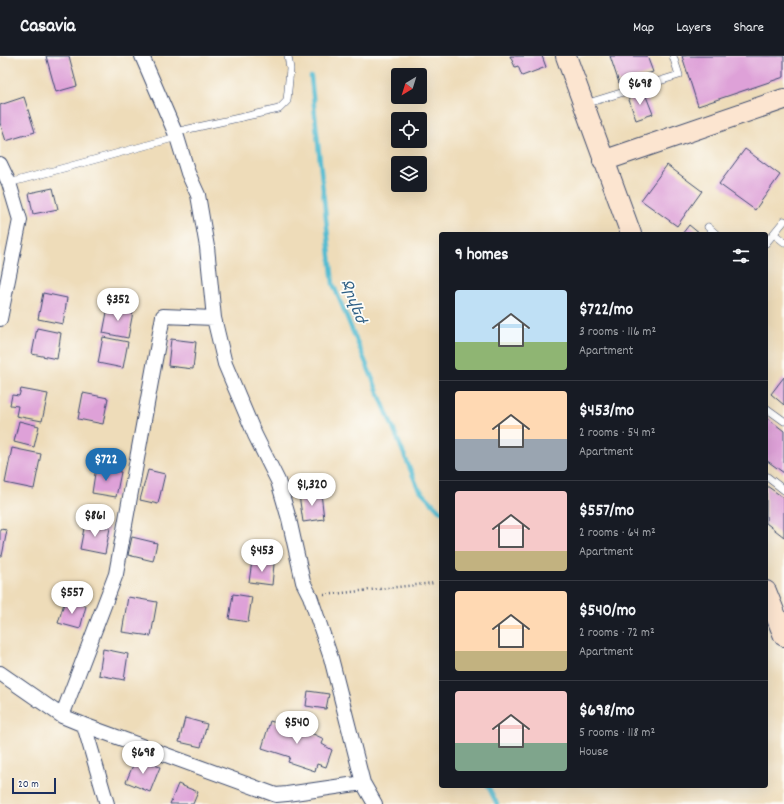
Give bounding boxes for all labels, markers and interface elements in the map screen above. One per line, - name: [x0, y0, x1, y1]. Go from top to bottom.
- text: Casavia: [20, 14, 76, 41]
- text: Map: [633, 18, 654, 38]
- text: Layers: [676, 18, 711, 38]
- text: Share: [733, 18, 764, 38]
- north arrow: [391, 68, 427, 104]
- map controls: [391, 68, 427, 192]
- pin: $698: [616, 72, 664, 106]
- text: $698: [628, 75, 652, 94]
- button: locate: [391, 112, 427, 148]
- button: layers: [391, 156, 427, 192]
- text: 9 homes: [455, 244, 508, 268]
- icon: filters: [730, 245, 752, 267]
- water label: Ջրվեժ: [334, 276, 371, 329]
- pin: $352: [94, 288, 142, 322]
- text: $352: [106, 291, 130, 310]
- text: $722/mo: [579, 299, 633, 323]
- icon: home: [487, 306, 535, 354]
- text: 3 rooms · 116 m²: [579, 323, 656, 342]
- text: Apartment: [579, 342, 633, 361]
- text: $453/mo: [579, 400, 634, 424]
- icon: home: [487, 407, 535, 455]
- text: 2 rooms · 54 m²: [579, 424, 655, 443]
- text: Apartment: [579, 443, 633, 462]
- pin: $722: [82, 448, 130, 482]
- text: $722: [95, 451, 117, 470]
- pin: $1,320: [279, 473, 345, 507]
- text: $1,320: [297, 476, 327, 495]
- text: $557/mo: [579, 500, 634, 524]
- pin: $861: [71, 504, 119, 538]
- text: $861: [84, 507, 106, 526]
- icon: home: [487, 507, 535, 555]
- text: 2 rooms · 64 m²: [579, 524, 656, 543]
- pin: $453: [238, 539, 286, 573]
- text: $453: [250, 542, 274, 561]
- text: Apartment: [579, 543, 633, 562]
- pin: $557: [48, 581, 96, 615]
- text: $557: [60, 584, 84, 603]
- text: $540/mo: [579, 600, 636, 624]
- icon: home: [487, 607, 535, 655]
- text: 2 rooms · 72 m²: [579, 624, 655, 643]
- text: Apartment: [579, 643, 633, 662]
- text: $698/mo: [579, 700, 635, 724]
- icon: home: [487, 707, 535, 755]
- pin: $540: [273, 711, 321, 745]
- text: $540: [284, 714, 310, 733]
- text: 5 rooms · 118 m²: [579, 724, 655, 743]
- pin: $698: [119, 741, 167, 775]
- text: House: [579, 743, 608, 762]
- text: $698: [131, 744, 155, 763]
- scale bar: [12, 776, 56, 795]
- text: 20 m: [18, 777, 39, 793]

